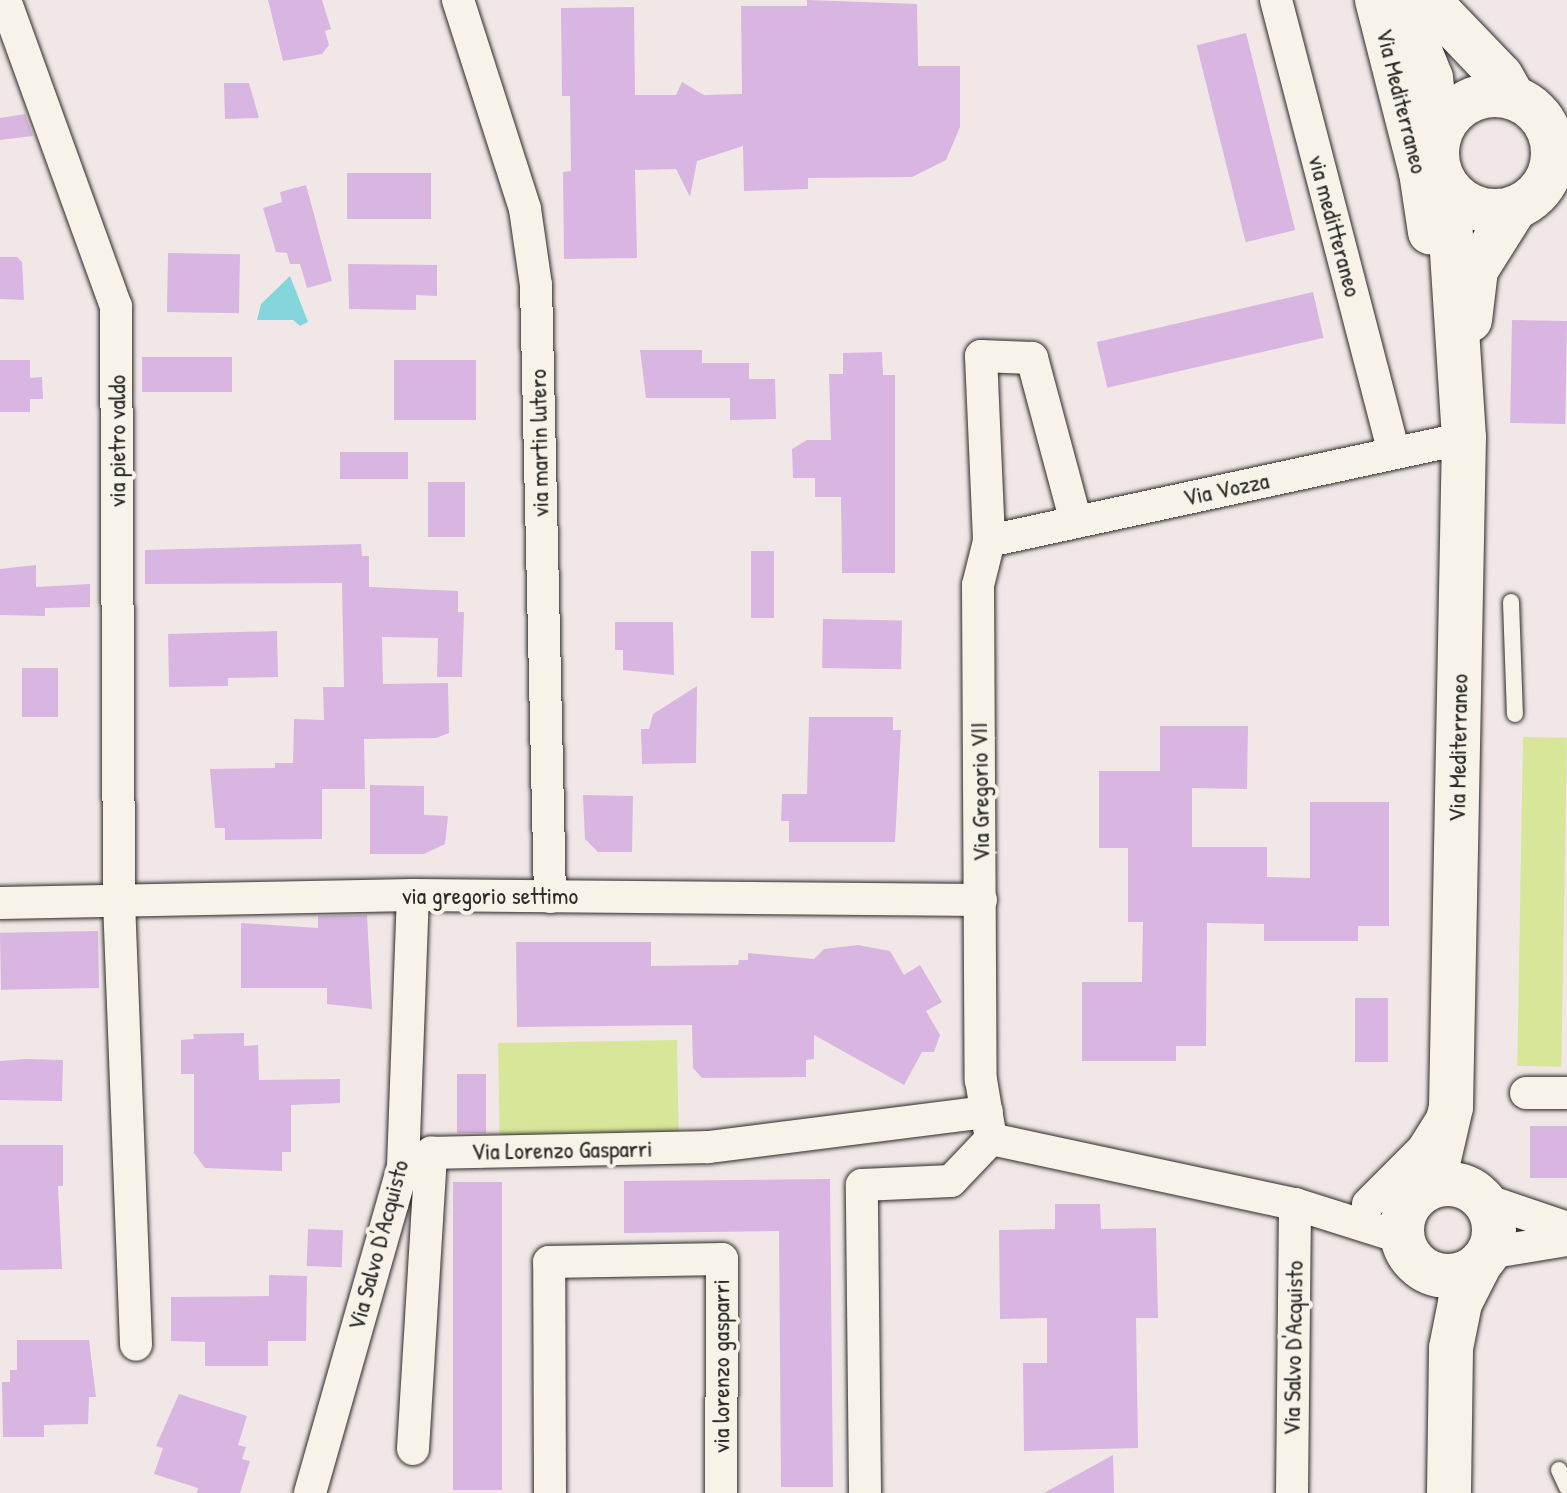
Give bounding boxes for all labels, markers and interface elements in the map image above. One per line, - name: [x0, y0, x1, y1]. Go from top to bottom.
- street label: Via Mediterraneo: [1370, 26, 1434, 176]
- street label: via meditteraneo: [1302, 152, 1368, 300]
- street label: via martin lutero: [523, 369, 555, 517]
- street label: via pietro valdo: [103, 375, 131, 507]
- street label: Via Vozza: [1181, 466, 1271, 512]
- street label: Via Mediterraneo: [1442, 674, 1474, 822]
- street label: Via Gregorio VII: [964, 722, 996, 862]
- street label: via gregorio settimo: [402, 882, 578, 910]
- street label: Via Lorenzo Gasparri: [471, 1134, 653, 1166]
- street label: Via Salvo D'Acquisto: [341, 1157, 415, 1333]
- street label: Via Salvo D'Acquisto: [1277, 1260, 1309, 1436]
- street label: via lorenzo gasparri: [707, 1279, 735, 1453]

